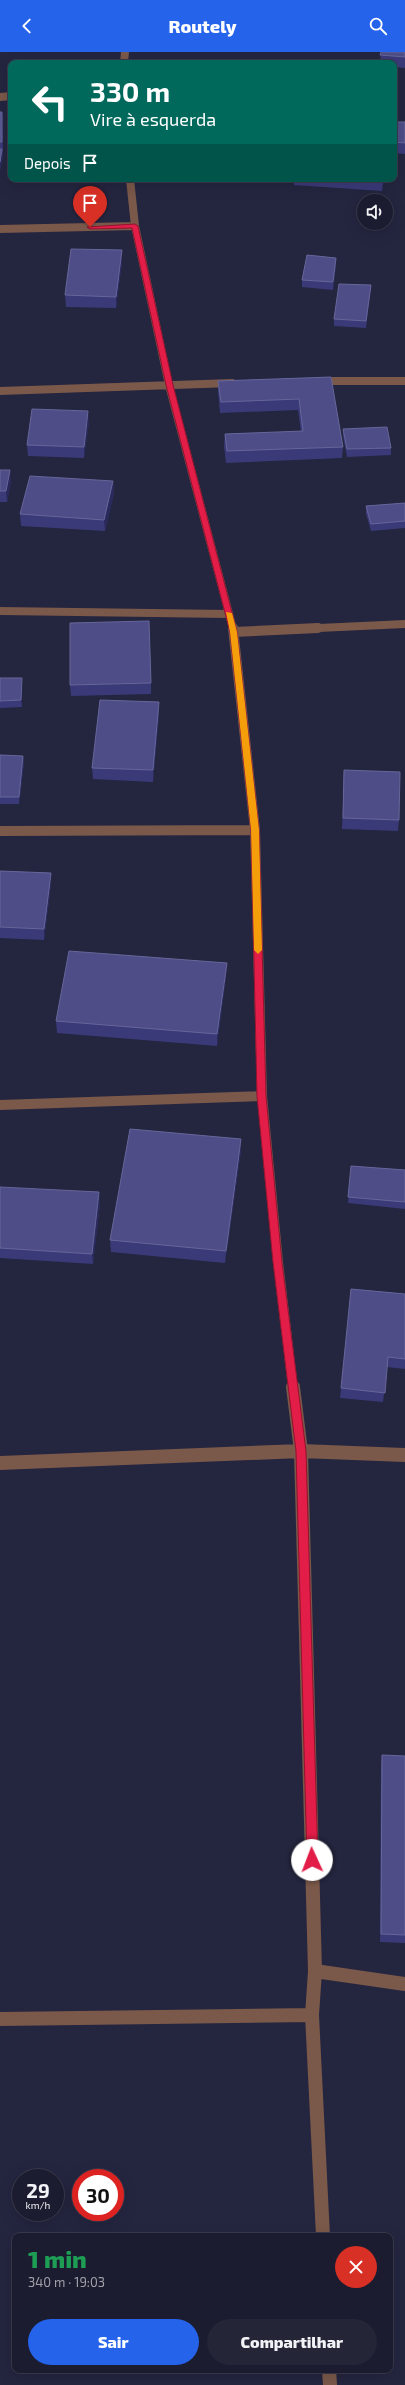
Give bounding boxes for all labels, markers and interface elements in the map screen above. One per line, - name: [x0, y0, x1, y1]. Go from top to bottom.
- icon: back: [16, 15, 38, 37]
- text: Routely: [169, 15, 236, 37]
- icon: search: [367, 15, 389, 37]
- text: 330 m: [90, 74, 170, 108]
- icon: left: [24, 76, 76, 128]
- text: Vire à esquerda: [90, 108, 216, 130]
- icon: arrive: [79, 152, 101, 174]
- text: Depois: [24, 154, 71, 172]
- pin: [73, 186, 107, 227]
- icon: arrive: [79, 192, 101, 214]
- map controls: [357, 194, 393, 230]
- button: sound: [357, 194, 393, 230]
- position arrow: [291, 1839, 333, 1881]
- speed limit sign: 30: [72, 2169, 124, 2221]
- text: 29: [26, 2178, 50, 2202]
- text: km/h: [26, 2199, 50, 2211]
- text: 1 min: [28, 2244, 87, 2273]
- button: close: [335, 2246, 377, 2288]
- text: 340 m · 19:03: [28, 2274, 105, 2290]
- button: Sair: [28, 2319, 199, 2365]
- button: Compartilhar: [207, 2319, 377, 2365]

